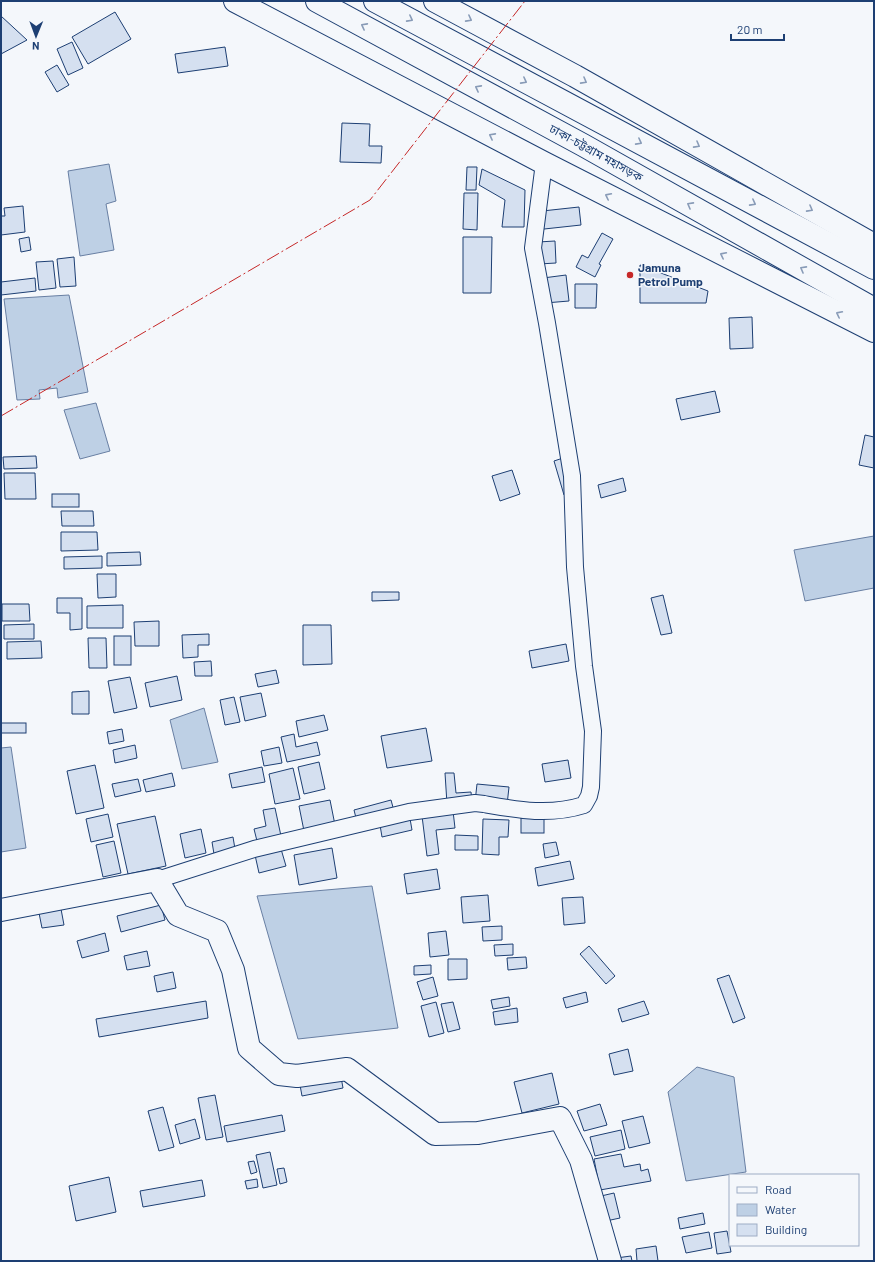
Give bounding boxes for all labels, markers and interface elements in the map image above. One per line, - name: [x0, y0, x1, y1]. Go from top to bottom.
- one-way arrow: [405, 15, 413, 22]
- one-way arrow: [465, 15, 473, 22]
- north arrow: [16, 16, 56, 56]
- scale bar: [731, 16, 784, 42]
- text: 20 m: [737, 22, 763, 36]
- one-way arrow: [361, 24, 368, 31]
- text: N: [32, 40, 40, 53]
- one-way arrow: [520, 76, 527, 83]
- one-way arrow: [580, 76, 587, 83]
- one-way arrow: [475, 86, 482, 93]
- street label: ঢাকা-চট্টগ্রাম মহাসড়ক: [546, 120, 646, 185]
- one-way arrow: [489, 133, 496, 141]
- one-way arrow: [635, 137, 642, 145]
- one-way arrow: [693, 140, 700, 147]
- one-way arrow: [604, 193, 612, 200]
- one-way arrow: [749, 199, 757, 206]
- one-way arrow: [687, 203, 694, 210]
- one-way arrow: [806, 204, 813, 211]
- one-way arrow: [720, 252, 728, 259]
- place label: Jamuna Petrol Pump: [638, 260, 703, 288]
- one-way arrow: [800, 266, 808, 274]
- marker: Jamuna Petrol Pump: [625, 270, 635, 280]
- one-way arrow: [836, 311, 843, 318]
- legend: [729, 1174, 859, 1246]
- text: Road: [765, 1182, 792, 1196]
- text: Water: [765, 1202, 797, 1216]
- text: Building: [765, 1222, 807, 1236]

